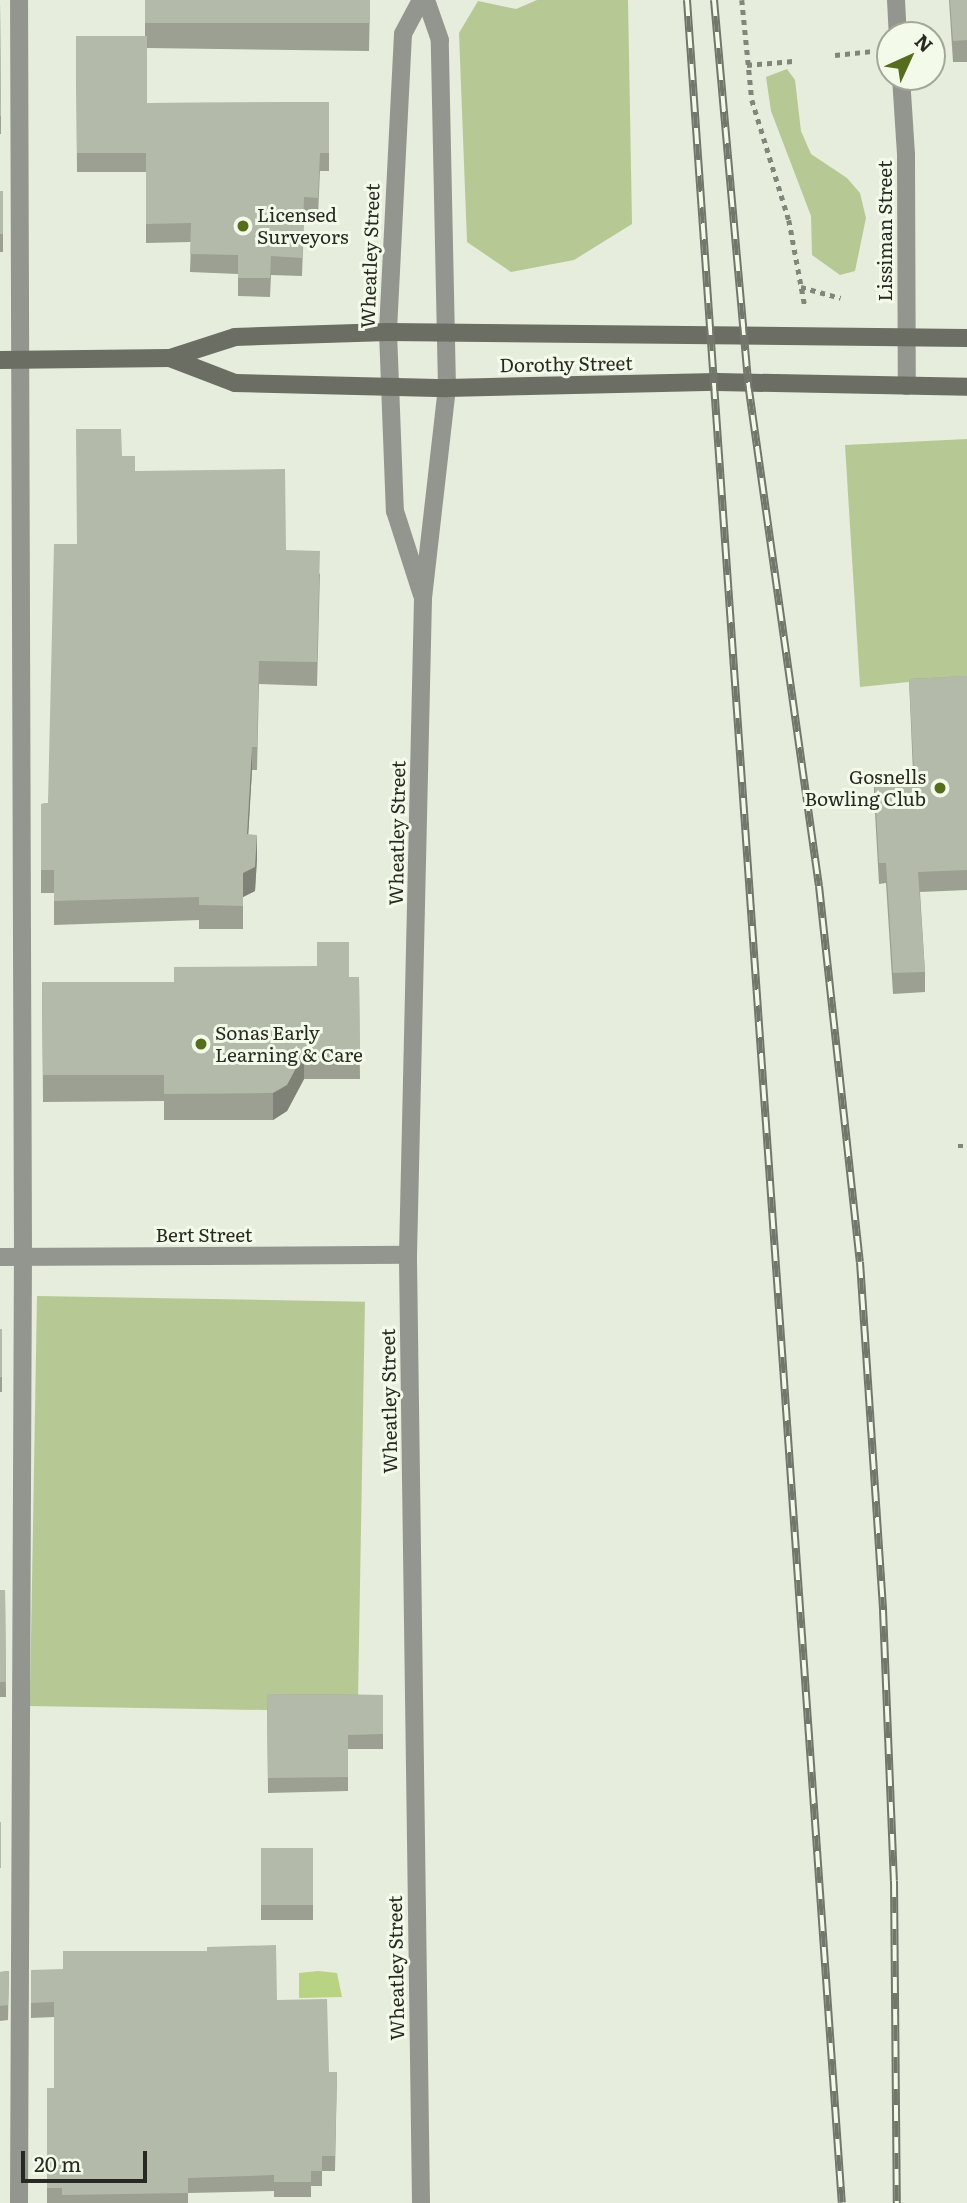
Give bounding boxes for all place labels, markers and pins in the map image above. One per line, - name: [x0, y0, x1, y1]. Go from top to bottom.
- place label: Licensed Surveyors: [257, 204, 349, 248]
- marker: Licensed Surveyors: [235, 218, 251, 234]
- place label: Gosnells Bowling Club: [805, 766, 926, 810]
- marker: Gosnells Bowling Club: [932, 780, 948, 796]
- place label: Sonas Early Learning & Care: [215, 1022, 363, 1066]
- marker: Sonas Early Learning & Care: [193, 1036, 209, 1052]

